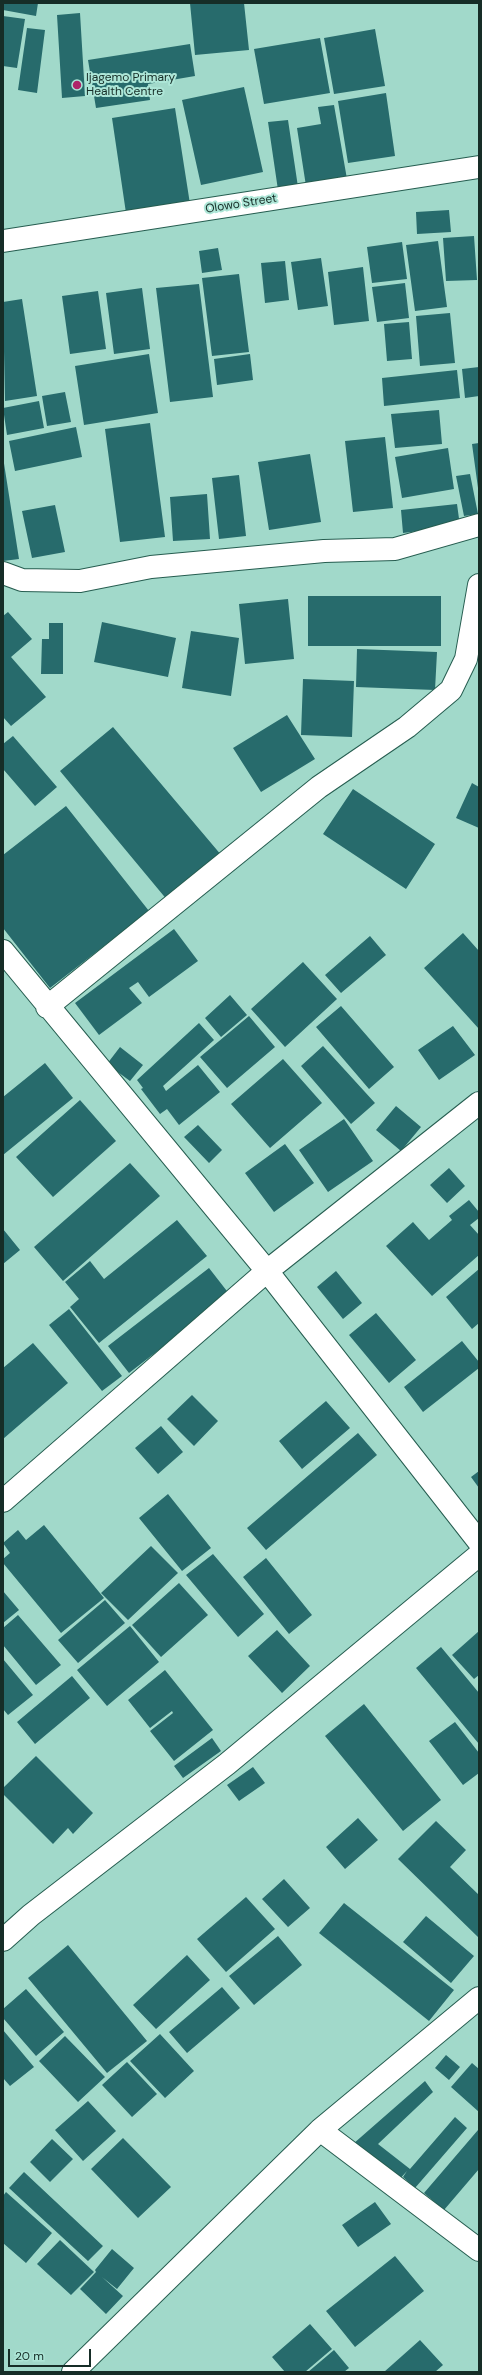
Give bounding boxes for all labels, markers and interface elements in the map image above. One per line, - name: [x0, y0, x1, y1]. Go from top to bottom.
- place label: Ijagemo Primary Health Centre: [86, 71, 175, 99]
- marker: Ijagemo Primary Health Centre: [71, 79, 83, 91]
- street label: Olowo Street: [204, 191, 278, 217]
- scale bar: [10, 2341, 93, 2367]
- text: 20 m: [15, 2348, 44, 2364]

